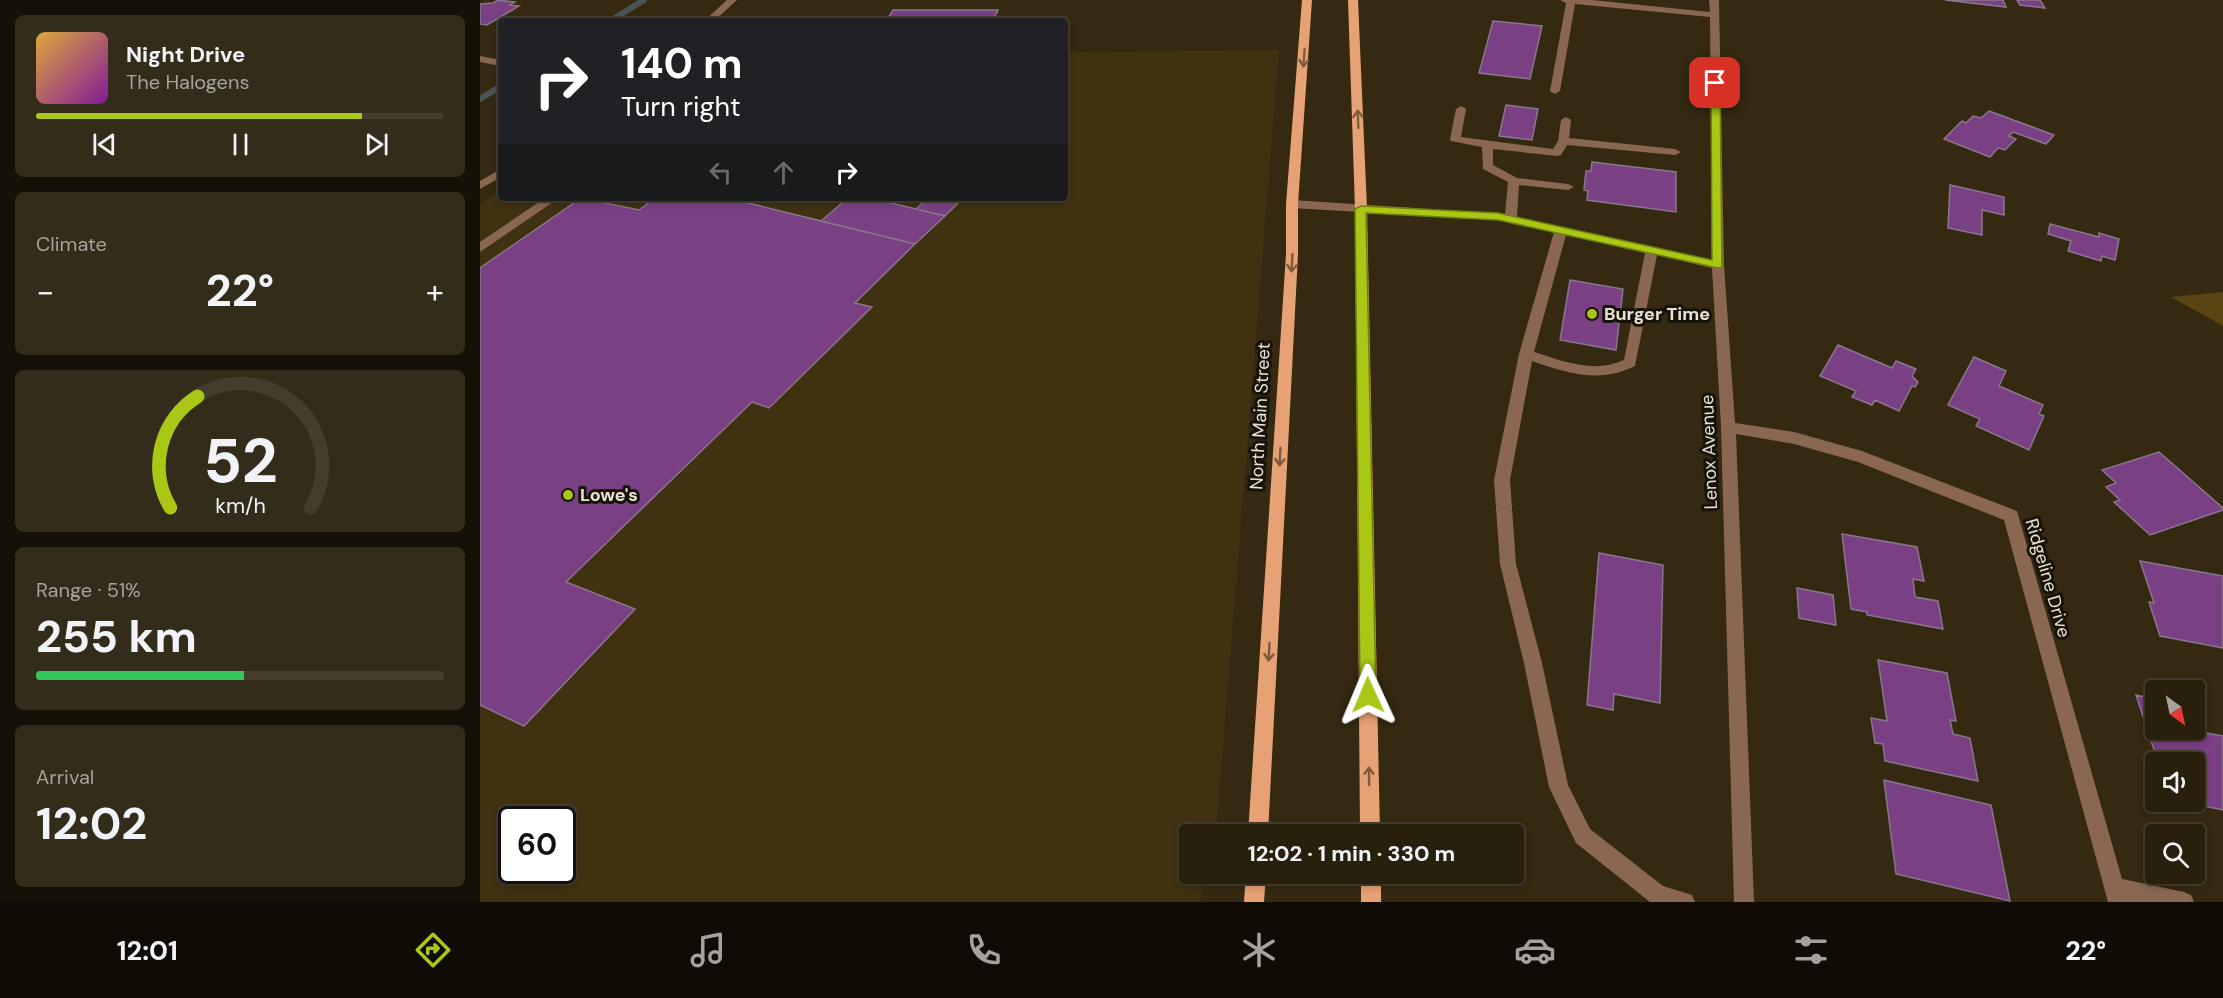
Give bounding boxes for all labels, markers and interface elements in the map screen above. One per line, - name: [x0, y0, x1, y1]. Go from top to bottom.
- text: 140 m: [621, 36, 743, 91]
- text: Night Drive: [126, 40, 245, 69]
- icon: right: [522, 42, 600, 120]
- one-way arrow: [1298, 48, 1309, 68]
- pin: [1689, 57, 1740, 108]
- icon: arrive: [1698, 66, 1731, 99]
- text: The Halogens: [126, 69, 249, 95]
- text: Turn right: [621, 89, 741, 124]
- one-way arrow: [1352, 110, 1363, 130]
- icon: previous: [88, 128, 121, 161]
- icon: pause: [224, 128, 257, 161]
- icon: next: [360, 128, 393, 161]
- icon: left: [704, 156, 737, 189]
- icon: ahead: [767, 156, 800, 189]
- icon: right: [830, 156, 863, 189]
- text: Climate: [36, 231, 107, 257]
- one-way arrow: [1286, 252, 1297, 272]
- text: 22°: [206, 261, 274, 320]
- text: −: [36, 270, 54, 313]
- text: +: [426, 270, 444, 313]
- place label: Burger Time: [1604, 302, 1710, 326]
- marker: Burger Time: [1585, 307, 1599, 321]
- street label: North Main Street: [1244, 342, 1276, 490]
- street label: Lenox Avenue: [1695, 394, 1723, 510]
- text: 52: [203, 420, 277, 501]
- one-way arrow: [1275, 447, 1286, 467]
- place label: Lowe's: [580, 483, 638, 507]
- marker: Lowe's: [561, 488, 575, 502]
- text: km/h: [215, 492, 265, 520]
- street label: Ridgeline Drive: [2020, 516, 2076, 640]
- text: Range · 51%: [36, 577, 141, 603]
- text: 255 km: [36, 607, 197, 666]
- one-way arrow: [1263, 642, 1274, 662]
- position arrow: [1336, 663, 1400, 727]
- north arrow: [2145, 680, 2205, 740]
- map controls: [2145, 680, 2205, 884]
- button: sound: [2145, 752, 2205, 812]
- text: Arrival: [36, 764, 94, 790]
- one-way arrow: [1364, 766, 1375, 786]
- text: 12:02: [36, 794, 147, 853]
- speed limit sign: 60: [498, 806, 576, 884]
- button: search: [2145, 824, 2205, 884]
- text: 12:02 · 1 min · 330 m: [1248, 839, 1455, 868]
- icon: directions: [412, 929, 454, 971]
- icon: music: [687, 929, 729, 971]
- icon: phone: [963, 929, 1005, 971]
- icon: climate: [1238, 929, 1280, 971]
- icon: car: [1514, 929, 1556, 971]
- icon: filters: [1790, 929, 1832, 971]
- text: 12:01: [117, 933, 178, 968]
- text: 22°: [2065, 933, 2106, 968]

